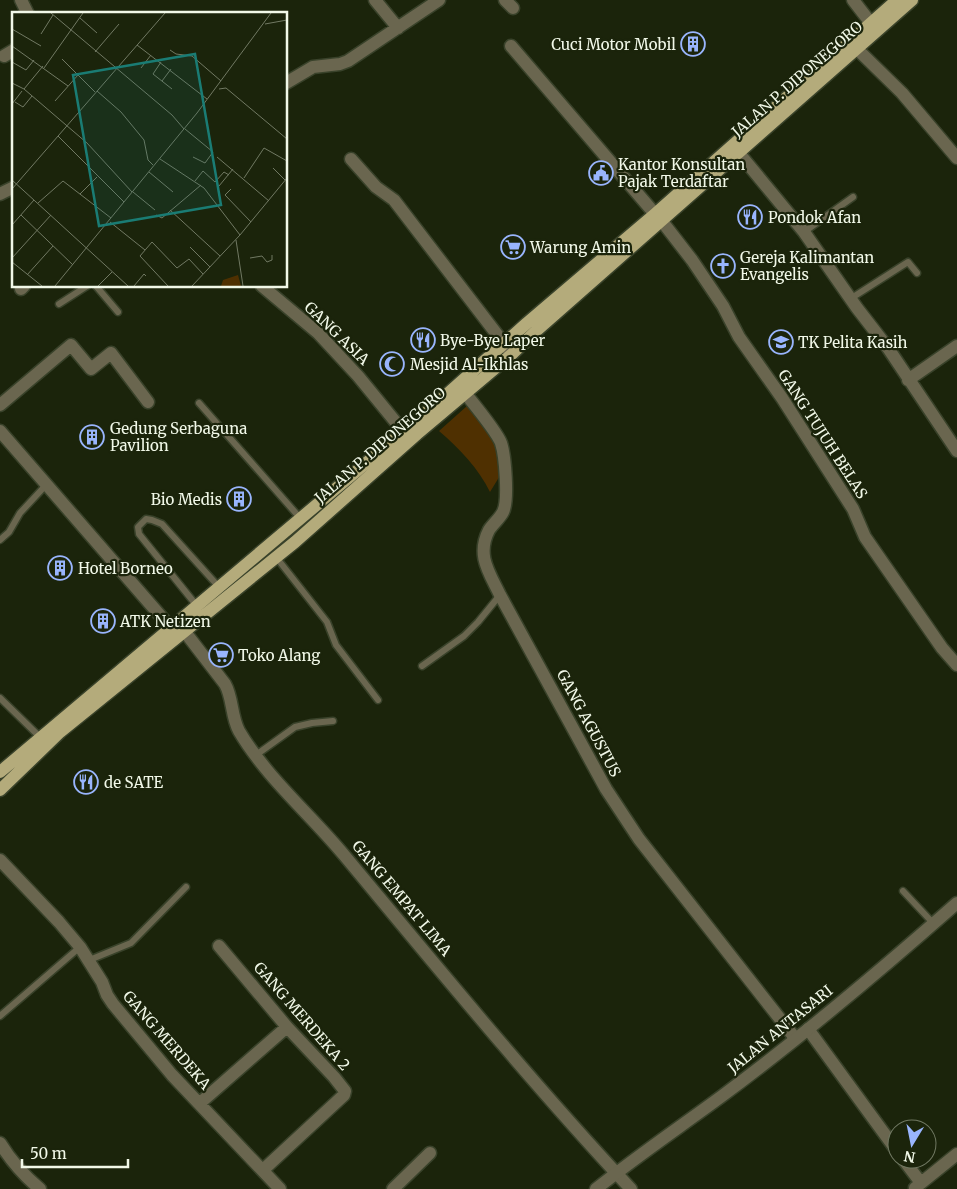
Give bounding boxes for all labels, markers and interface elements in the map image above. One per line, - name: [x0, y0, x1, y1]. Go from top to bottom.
- inset map: [12, 12, 288, 288]
- street label: JALAN P. DIPONEGORO: [727, 17, 866, 142]
- building icon: Cuci Motor Mobil: [680, 31, 706, 57]
- place label: Cuci Motor Mobil: [551, 35, 676, 54]
- place label: Kantor Konsultan Pajak Terdaftar: [618, 155, 745, 191]
- public building icon: Kantor Konsultan Pajak Terdaftar: [588, 160, 614, 186]
- restaurant icon: Pondok Afan: [737, 204, 763, 230]
- place label: Pondok Afan: [768, 208, 861, 227]
- supermarket icon: Warung Amin: [500, 234, 526, 260]
- place label: Warung Amin: [529, 238, 631, 257]
- place label: Gereja Kalimantan Evangelis: [740, 248, 874, 284]
- church icon: Gereja Kalimantan Evangelis: [710, 253, 736, 279]
- street label: GANG ASIA: [301, 297, 374, 369]
- restaurant icon: Bye-Bye Laper: [410, 327, 436, 353]
- school or university icon: TK Pelita Kasih: [768, 329, 794, 355]
- place label: Bye-Bye Laper: [440, 331, 545, 350]
- place label: TK Pelita Kasih: [798, 333, 908, 352]
- mosque icon: Mesjid Al-Ikhlas: [379, 351, 405, 377]
- place label: Mesjid Al-Ikhlas: [410, 355, 528, 374]
- street label: GANG TUJUH BELAS: [774, 366, 872, 502]
- street label: JALAN P. DIPONEGORO: [310, 383, 449, 508]
- place label: Gedung Serbaguna Pavilion: [110, 419, 247, 455]
- building icon: Gedung Serbaguna Pavilion: [79, 424, 105, 450]
- building icon: Bio Medis: [226, 486, 252, 512]
- place label: Bio Medis: [151, 490, 222, 509]
- building icon: Hotel Borneo: [47, 555, 73, 581]
- place label: Hotel Borneo: [78, 559, 173, 578]
- building icon: ATK Netizen: [90, 608, 116, 634]
- place label: ATK Netizen: [119, 612, 211, 631]
- supermarket icon: Toko Alang: [208, 642, 234, 668]
- place label: Toko Alang: [238, 646, 320, 665]
- street label: GANG AGUSTUS: [553, 666, 625, 780]
- restaurant icon: de SATE: [73, 769, 99, 795]
- place label: de SATE: [104, 773, 164, 792]
- street label: GANG EMPAT LIMA: [348, 836, 456, 960]
- street label: GANG MERDEKA 2: [250, 958, 354, 1074]
- street label: JALAN ANTASARI: [723, 981, 836, 1078]
- street label: GANG MERDEKA: [119, 987, 215, 1094]
- north arrow: [887, 1119, 937, 1169]
- scale bar: [22, 1136, 129, 1168]
- text: 50 m: [30, 1144, 67, 1163]
- text: N: [903, 1147, 917, 1167]

